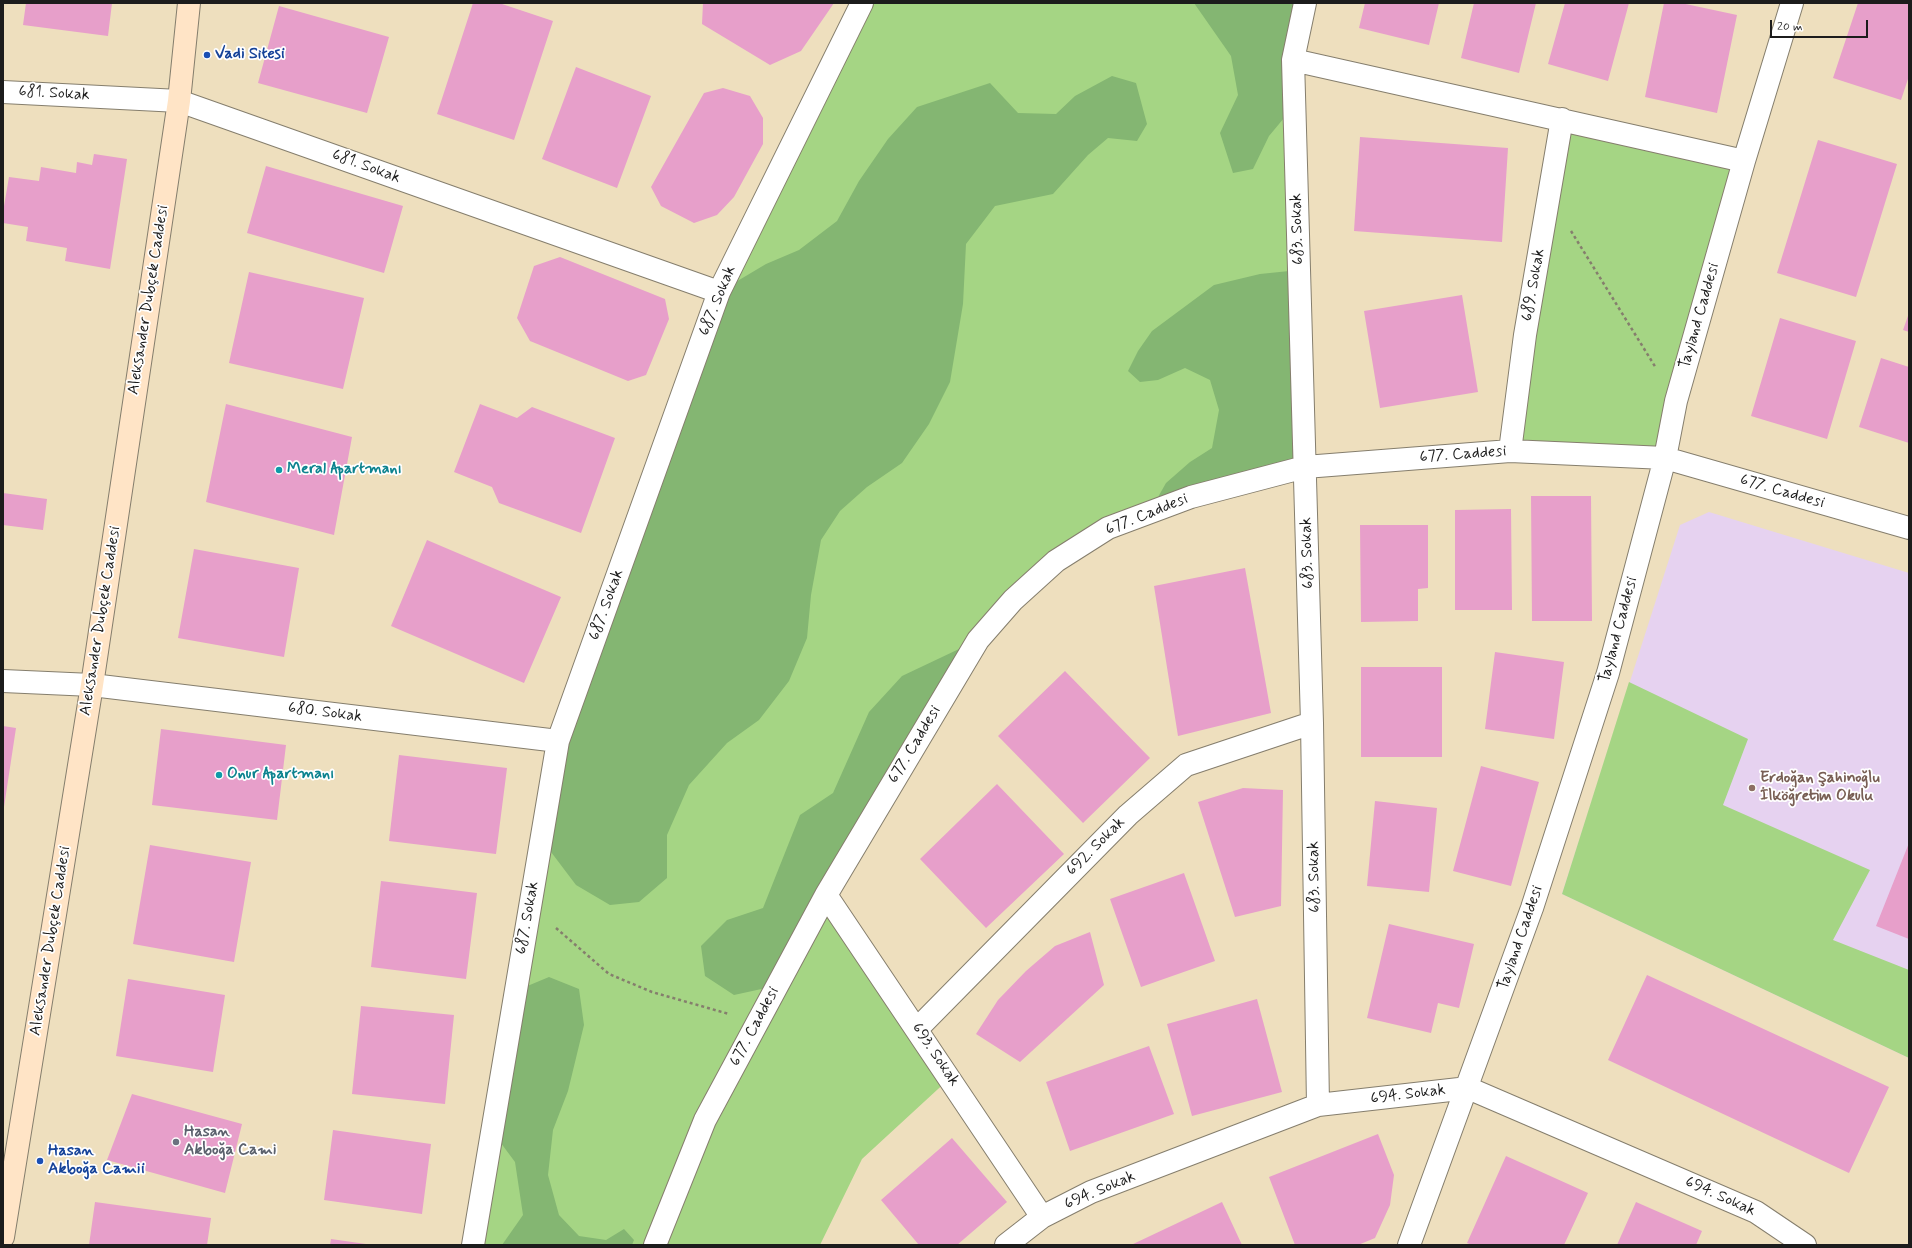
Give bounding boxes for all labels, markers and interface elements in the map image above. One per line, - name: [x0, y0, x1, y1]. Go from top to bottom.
- scale bar: [1772, 12, 1870, 38]
- text: 20 m: [1777, 19, 1803, 35]
- place label: Vadi Sitesi: [215, 45, 285, 65]
- marker: Vadi Sitesi: [202, 50, 212, 60]
- street label: 681. Sokak: [18, 83, 90, 105]
- street label: 681. Sokak: [329, 146, 403, 188]
- street label: 683. Sokak: [1287, 193, 1309, 265]
- street label: Aleksander Dubçek Caddesi: [125, 204, 173, 396]
- street label: 689. Sokak: [1518, 247, 1550, 323]
- street label: Tayland Caddesi: [1676, 261, 1724, 371]
- street label: 687. Sokak: [695, 263, 741, 339]
- street label: 677. Caddesi: [1419, 442, 1507, 468]
- place label: Meral Apartmanı: [287, 460, 402, 480]
- marker: Meral Apartmanı: [274, 465, 284, 475]
- street label: 677. Caddesi: [1737, 471, 1827, 513]
- street label: 677. Caddesi: [1103, 490, 1191, 540]
- street label: 683. Sokak: [1297, 517, 1319, 589]
- street label: Aleksander Dubçek Caddesi: [77, 525, 125, 717]
- street label: 687. Sokak: [585, 567, 629, 643]
- street label: Tayland Caddesi: [1596, 575, 1642, 685]
- street label: 680. Sokak: [287, 699, 363, 727]
- street label: 677. Caddesi: [884, 703, 946, 787]
- place label: Onur Apartmanı: [227, 765, 334, 785]
- place label: Erdoğan Şahinoğlu İlköğretim Okulu: [1760, 769, 1880, 807]
- marker: Onur Apartmanı: [214, 770, 224, 780]
- marker: Erdoğan Şahinoğlu İlköğretim Okulu: [1747, 783, 1757, 793]
- street label: 692. Sokak: [1063, 814, 1129, 880]
- street label: 683. Sokak: [1305, 841, 1325, 913]
- street label: Aleksander Dubçek Caddesi: [27, 845, 75, 1037]
- street label: 687. Sokak: [512, 880, 544, 956]
- street label: Tayland Caddesi: [1494, 883, 1548, 993]
- street label: 677. Caddesi: [726, 984, 784, 1070]
- street label: 693. Sokak: [907, 1020, 963, 1090]
- street label: 694. Sokak: [1369, 1081, 1447, 1109]
- place label: Hasan Akboğa Cami: [184, 1123, 277, 1161]
- marker: Hasan Akboğa Cami: [171, 1137, 181, 1147]
- place label: Hasan Akboğa Camii: [48, 1142, 145, 1180]
- marker: Hasan Akboğa Camii: [35, 1156, 45, 1166]
- street label: 694. Sokak: [1062, 1167, 1138, 1215]
- street label: 694. Sokak: [1682, 1173, 1758, 1221]

